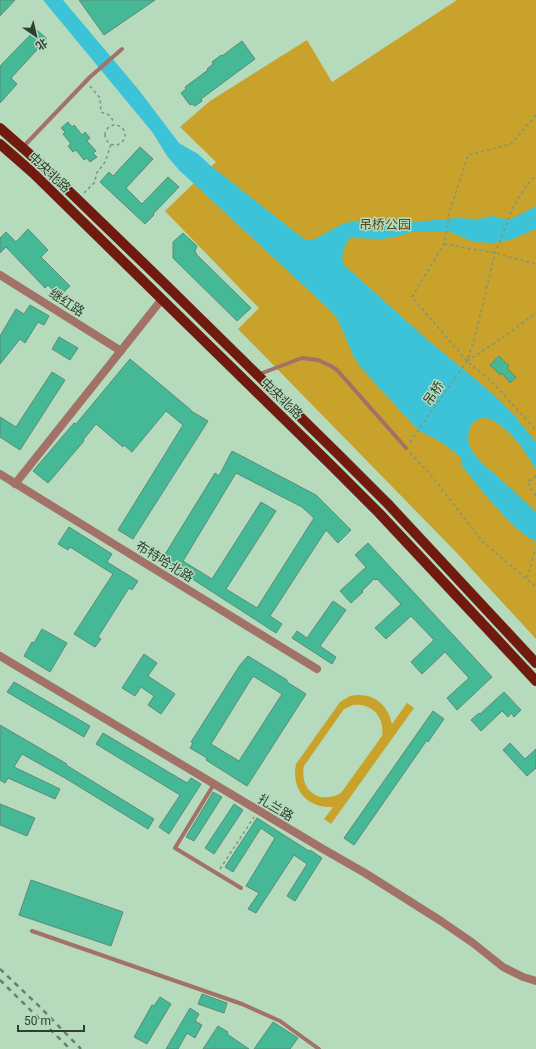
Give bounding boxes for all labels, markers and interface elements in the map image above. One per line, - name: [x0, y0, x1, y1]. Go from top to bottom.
- north arrow: [16, 16, 56, 56]
- text: 北: [33, 35, 50, 52]
- street label: 中央北路: [26, 149, 74, 196]
- park label: 吊桥公园: [359, 217, 411, 232]
- street label: 继红路: [46, 286, 87, 319]
- street label: 中央北路: [258, 375, 306, 422]
- street label: 吊桥: [420, 378, 447, 408]
- street label: 布特哈北路: [133, 538, 196, 585]
- street label: 扎兰路: [255, 791, 296, 824]
- scale bar: [18, 1007, 84, 1033]
- text: 50 m: [24, 1014, 51, 1028]

